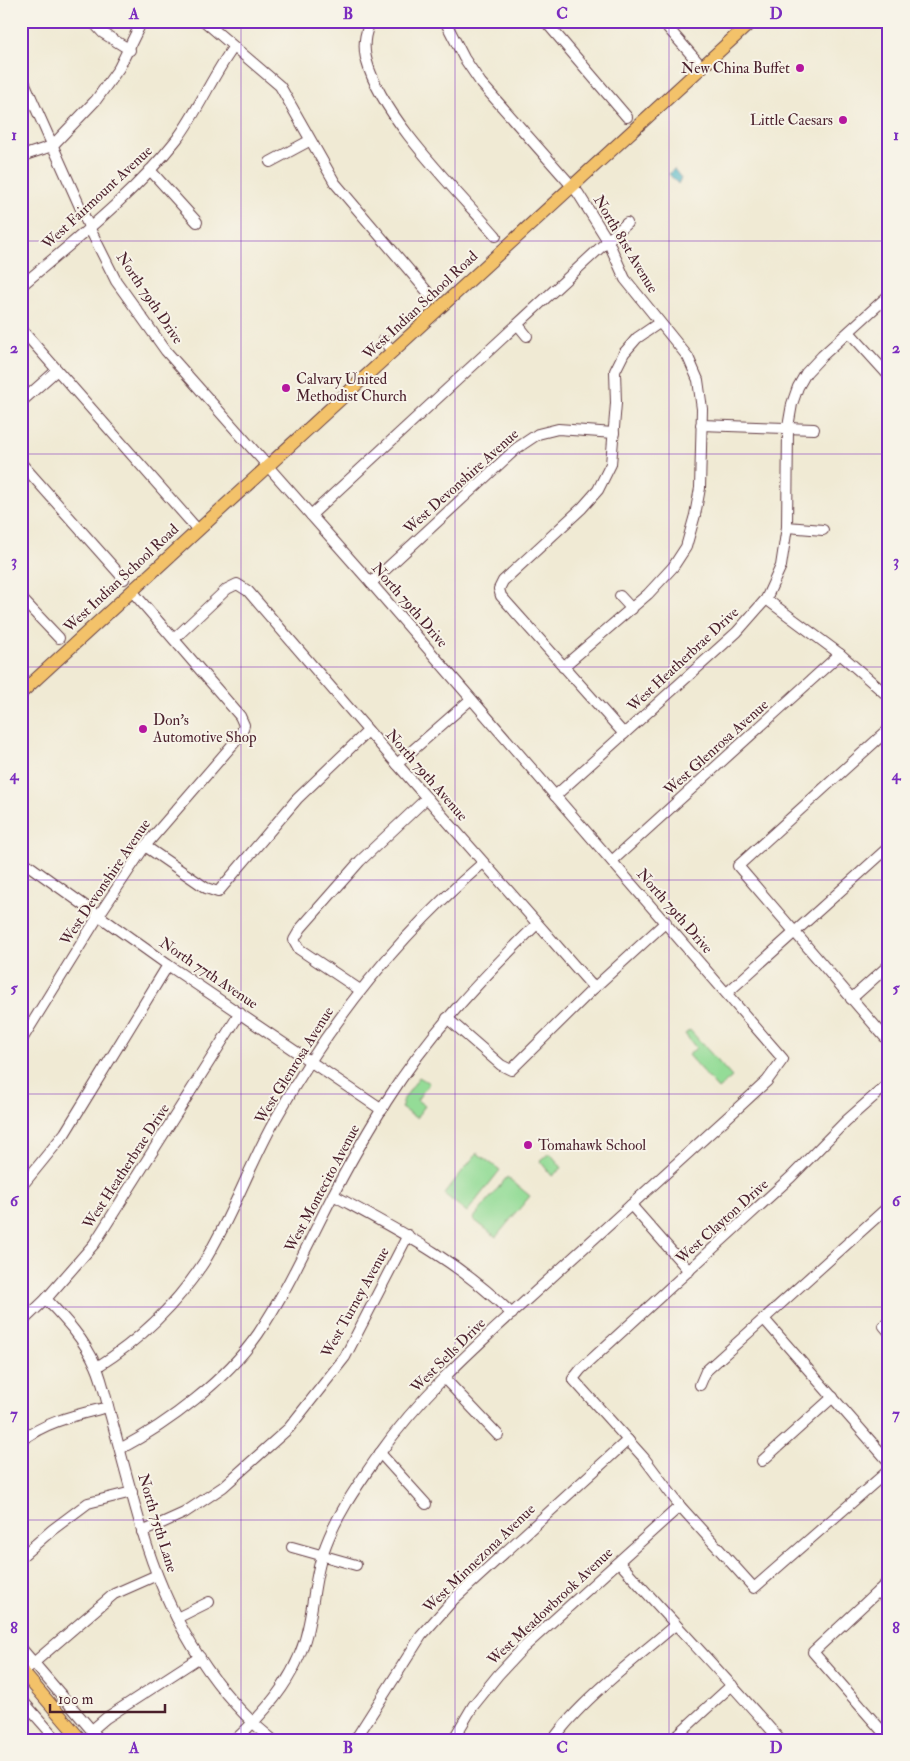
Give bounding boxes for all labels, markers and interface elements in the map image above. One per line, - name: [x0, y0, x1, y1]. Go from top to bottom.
- text: A: [128, 4, 140, 24]
- text: B: [343, 4, 353, 24]
- text: C: [556, 4, 568, 24]
- text: D: [769, 4, 783, 24]
- place label: New China Buffet: [681, 59, 790, 78]
- marker: New China Buffet: [794, 62, 806, 74]
- place label: Little Caesars: [750, 111, 833, 130]
- marker: Little Caesars: [837, 114, 849, 126]
- text: 1: [11, 125, 17, 145]
- text: 1: [893, 125, 899, 145]
- street label: West Fairmount Avenue: [38, 141, 156, 254]
- street label: North 81st Avenue: [589, 192, 662, 297]
- street label: West Indian School Road: [358, 247, 482, 364]
- street label: North 79th Drive: [112, 249, 187, 348]
- text: 2: [10, 338, 18, 358]
- text: 2: [892, 338, 900, 358]
- place label: Calvary United Methodist Church: [296, 370, 407, 406]
- marker: Calvary United Methodist Church: [280, 382, 292, 394]
- street label: West Devonshire Avenue: [399, 425, 523, 539]
- street label: West Indian School Road: [59, 520, 183, 637]
- text: 3: [11, 551, 17, 571]
- text: 3: [893, 551, 899, 571]
- street label: North 79th Drive: [367, 559, 452, 652]
- street label: West Heatherbrae Drive: [623, 603, 743, 717]
- street label: West Glenrosa Avenue: [659, 695, 773, 800]
- place label: Don's Automotive Shop: [152, 711, 257, 748]
- marker: Don's Automotive Shop: [137, 723, 149, 735]
- street label: North 79th Avenue: [382, 725, 472, 825]
- text: 4: [9, 765, 20, 785]
- text: 4: [891, 765, 902, 785]
- street label: West Devonshire Avenue: [55, 815, 155, 950]
- street label: North 79th Drive: [632, 865, 717, 958]
- street label: North 77th Avenue: [156, 933, 262, 1013]
- text: 5: [10, 978, 18, 998]
- text: 5: [892, 978, 900, 998]
- street label: West Glenrosa Avenue: [250, 1003, 338, 1128]
- street label: West Heatherbrae Drive: [78, 1100, 174, 1233]
- street label: West Montecito Avenue: [280, 1121, 364, 1256]
- place label: Tomahawk School: [538, 1136, 646, 1155]
- marker: Tomahawk School: [522, 1139, 534, 1151]
- street label: West Clayton Drive: [671, 1175, 773, 1269]
- text: 6: [10, 1191, 20, 1211]
- text: 6: [892, 1191, 902, 1211]
- street label: West Turney Avenue: [317, 1244, 394, 1362]
- street label: West Sells Drive: [406, 1314, 490, 1398]
- text: 7: [10, 1404, 18, 1424]
- text: 7: [892, 1404, 900, 1424]
- street label: North 75th Lane: [133, 1472, 182, 1575]
- street label: West Minnezona Avenue: [419, 1500, 539, 1617]
- street label: West Meadowbrook Avenue: [483, 1543, 617, 1670]
- text: 8: [10, 1618, 18, 1638]
- text: 8: [892, 1618, 900, 1638]
- scale bar: [50, 1681, 165, 1713]
- text: 100 m: [58, 1690, 94, 1709]
- text: A: [128, 1738, 140, 1758]
- text: B: [343, 1738, 353, 1758]
- text: C: [556, 1738, 568, 1758]
- text: D: [769, 1738, 783, 1758]

